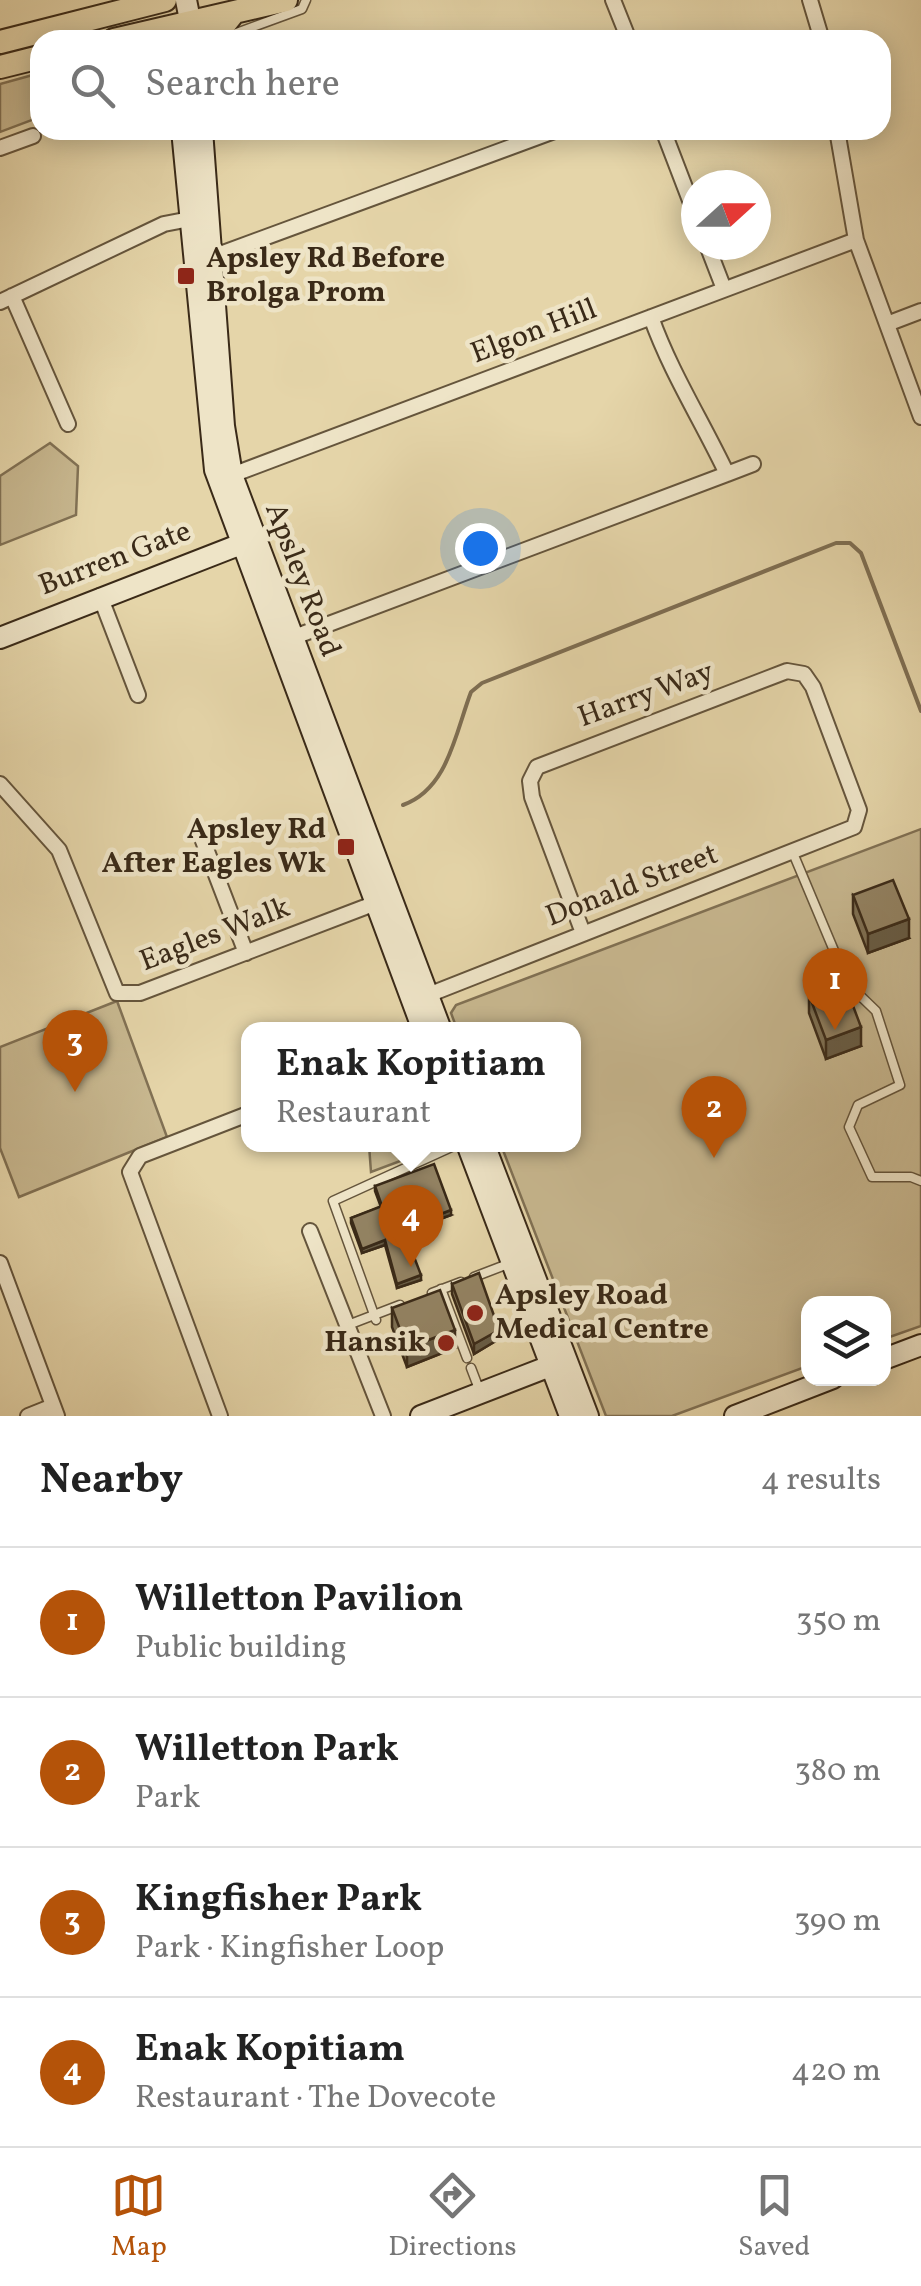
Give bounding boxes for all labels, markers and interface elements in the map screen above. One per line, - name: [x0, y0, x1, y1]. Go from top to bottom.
- search box: [30, 30, 891, 140]
- icon: search: [65, 58, 120, 113]
- text: Search here: [145, 59, 340, 112]
- north arrow: [681, 170, 771, 260]
- place label: Apsley Rd Before Brolga Prom: [206, 238, 445, 314]
- marker: Apsley Rd Before Brolga Prom: [175, 265, 197, 287]
- street label: Elgon Hill: [465, 289, 603, 375]
- street label: Apsley Road: [253, 497, 351, 663]
- street label: Burren Gate: [33, 511, 197, 607]
- your location: [455, 523, 506, 574]
- street label: Harry Way: [572, 651, 720, 739]
- place label: Apsley Rd After Eagles Wk: [102, 809, 326, 885]
- street label: Donald Street: [540, 834, 724, 938]
- marker: Apsley Rd After Eagles Wk: [335, 836, 357, 858]
- street label: Eagles Walk: [134, 887, 296, 983]
- pin: 1: [802, 948, 868, 1030]
- pin: 3: [42, 1010, 108, 1092]
- popup: [241, 1022, 581, 1152]
- text: Enak Kopitiam: [276, 1039, 546, 1092]
- pin: 2: [682, 1076, 746, 1158]
- text: Restaurant: [276, 1092, 431, 1136]
- pin: 4: [378, 1184, 444, 1267]
- place label: Apsley Road Medical Centre: [495, 1275, 709, 1351]
- map controls: [801, 1296, 891, 1386]
- button: layers: [801, 1296, 891, 1386]
- marker: Apsley Road Medical Centre: [464, 1302, 486, 1324]
- place label: Hansik: [324, 1322, 426, 1364]
- marker: Hansik: [435, 1332, 457, 1354]
- text: Nearby: [40, 1452, 183, 1511]
- text: 4 results: [761, 1459, 881, 1503]
- text: Willetton Pavilion: [135, 1574, 464, 1627]
- text: 1: [66, 1600, 79, 1644]
- text: 350 m: [796, 1600, 881, 1644]
- text: Public building: [135, 1627, 347, 1671]
- text: Willetton Park: [135, 1724, 399, 1777]
- text: 2: [64, 1750, 81, 1794]
- text: 380 m: [794, 1750, 881, 1794]
- text: Park: [135, 1777, 200, 1821]
- text: Kingfisher Park: [135, 1874, 422, 1927]
- text: 3: [64, 1900, 81, 1944]
- text: 390 m: [794, 1900, 881, 1944]
- text: Park · Kingfisher Loop: [135, 1927, 444, 1971]
- text: Enak Kopitiam: [135, 2024, 405, 2077]
- text: 4: [63, 2050, 82, 2094]
- text: 420 m: [791, 2050, 881, 2094]
- text: Restaurant · The Dovecote: [135, 2077, 496, 2121]
- tab: Map: [111, 2168, 167, 2267]
- tab: Directions: [388, 2168, 517, 2267]
- tab: Saved: [738, 2168, 810, 2267]

